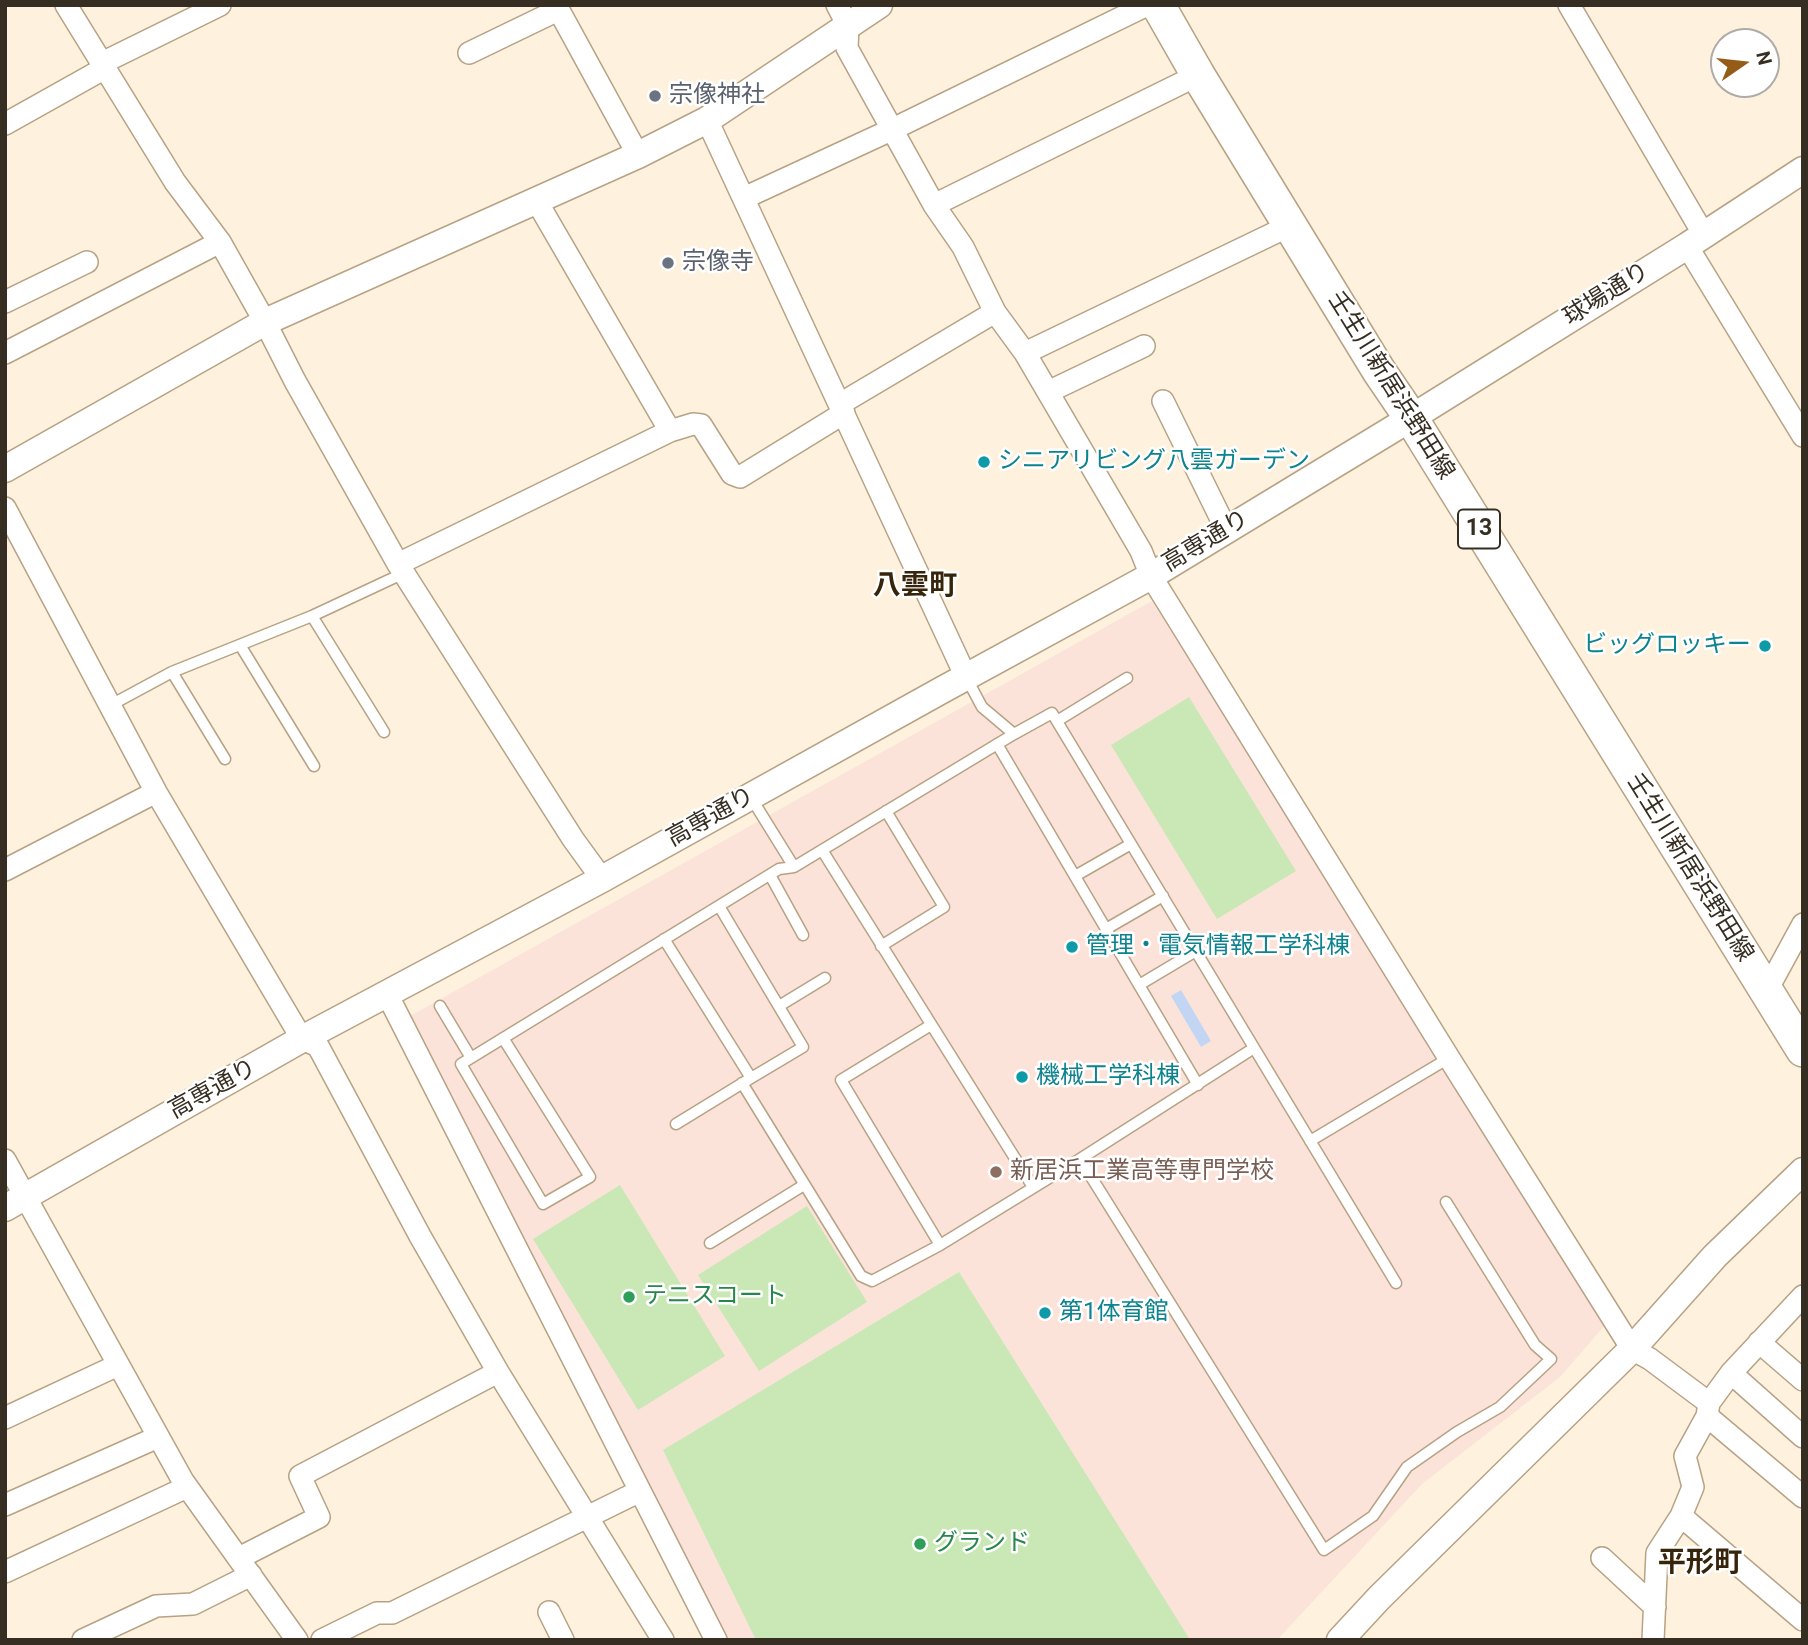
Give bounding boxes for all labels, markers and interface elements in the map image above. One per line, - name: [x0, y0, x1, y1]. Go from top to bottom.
- north arrow: [1710, 28, 1780, 98]
- text: N: [1751, 49, 1777, 68]
- place label: 宗像神社: [669, 82, 765, 110]
- marker: 宗像神社: [647, 88, 663, 104]
- place label: 宗像寺: [682, 249, 754, 277]
- marker: 宗像寺: [660, 255, 676, 271]
- street label: 球場通り: [1559, 257, 1655, 333]
- street label: 壬生川新居浜野田線: [1321, 287, 1459, 485]
- place label: シニアリビング八雲ガーデン: [998, 448, 1310, 476]
- marker: シニアリビング八雲ガーデン: [976, 454, 992, 470]
- street label: 高専通り: [1157, 505, 1255, 579]
- road number: 13: [1458, 509, 1500, 548]
- district label: 八雲町: [873, 570, 957, 604]
- place label: ビッグロッキー: [1583, 632, 1751, 660]
- marker: ビッグロッキー: [1757, 638, 1773, 654]
- street label: 壬生川新居浜野田線: [1620, 769, 1758, 967]
- street label: 高専通り: [662, 782, 760, 854]
- place label: 管理・電気情報工学科棟: [1086, 933, 1350, 961]
- marker: 管理・電気情報工学科棟: [1064, 939, 1080, 955]
- street label: 高専通り: [164, 1054, 262, 1126]
- place label: 機械工学科棟: [1036, 1063, 1180, 1091]
- marker: 機械工学科棟: [1014, 1069, 1030, 1085]
- place label: 新居浜工業高等専門学校: [1010, 1158, 1274, 1186]
- marker: 新居浜工業高等専門学校: [988, 1164, 1004, 1180]
- place label: テニスコート: [643, 1283, 787, 1311]
- marker: テニスコート: [621, 1289, 637, 1305]
- place label: 第1体育館: [1059, 1299, 1168, 1327]
- marker: 第1体育館: [1037, 1305, 1053, 1321]
- place label: グランド: [934, 1530, 1030, 1558]
- marker: グランド: [912, 1536, 928, 1552]
- district label: 平形町: [1658, 1547, 1742, 1581]

